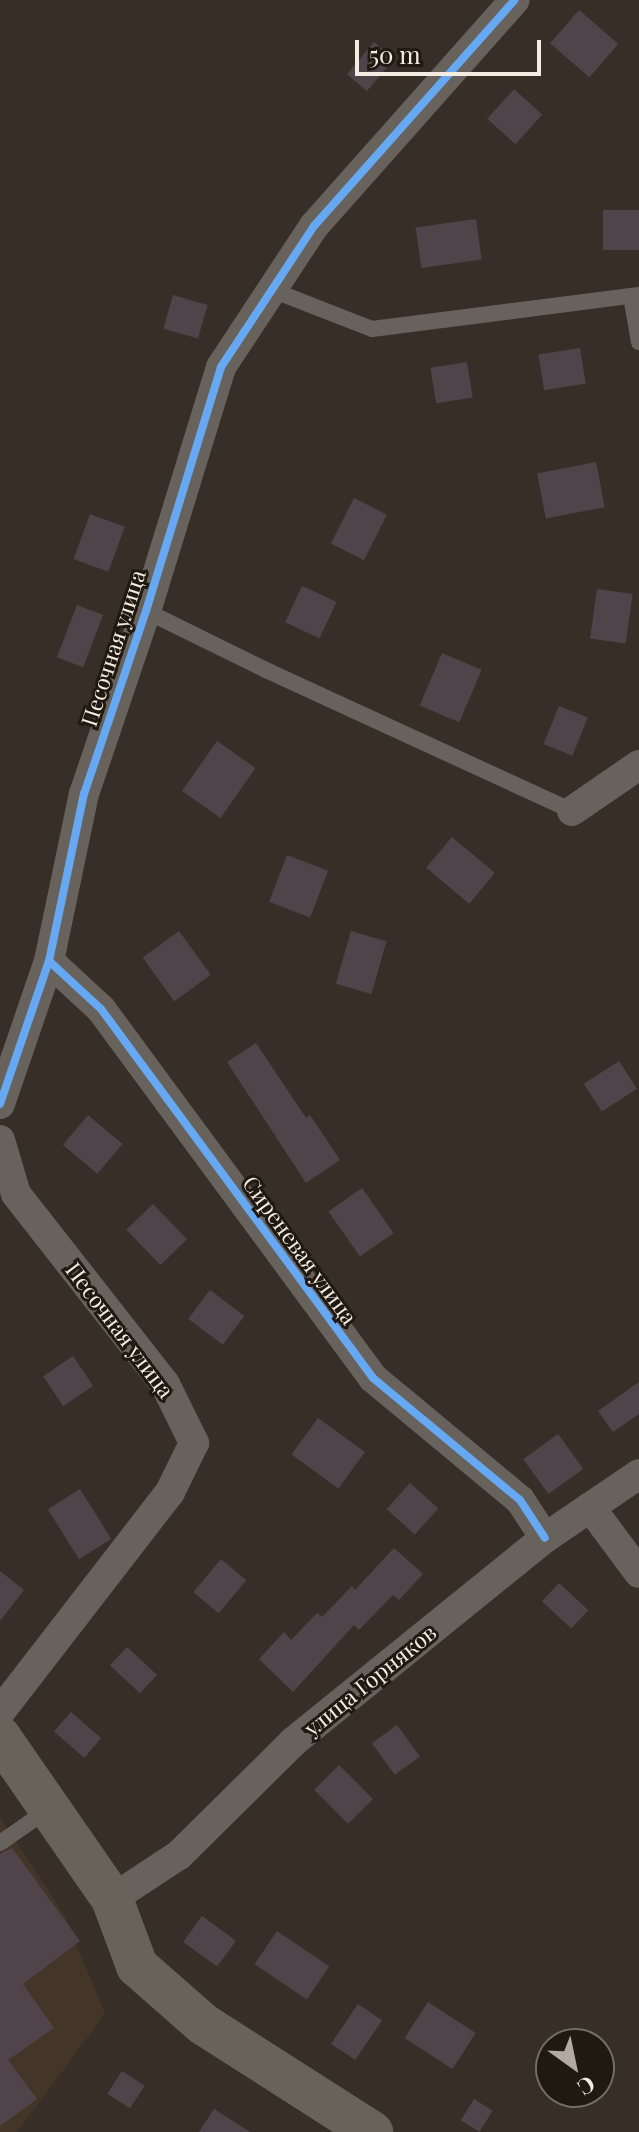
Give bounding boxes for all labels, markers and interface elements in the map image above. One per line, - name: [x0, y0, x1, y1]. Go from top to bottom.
- scale bar: [359, 24, 545, 74]
- text: 50 m: [369, 38, 421, 70]
- street label: Песочная улица: [75, 567, 151, 729]
- street label: Сиреневая улица: [237, 1171, 363, 1329]
- street label: Песочная улица: [60, 1257, 180, 1403]
- street label: улица Горняков: [299, 1619, 441, 1741]
- north arrow: [535, 2028, 615, 2108]
- text: С: [572, 2070, 602, 2103]

